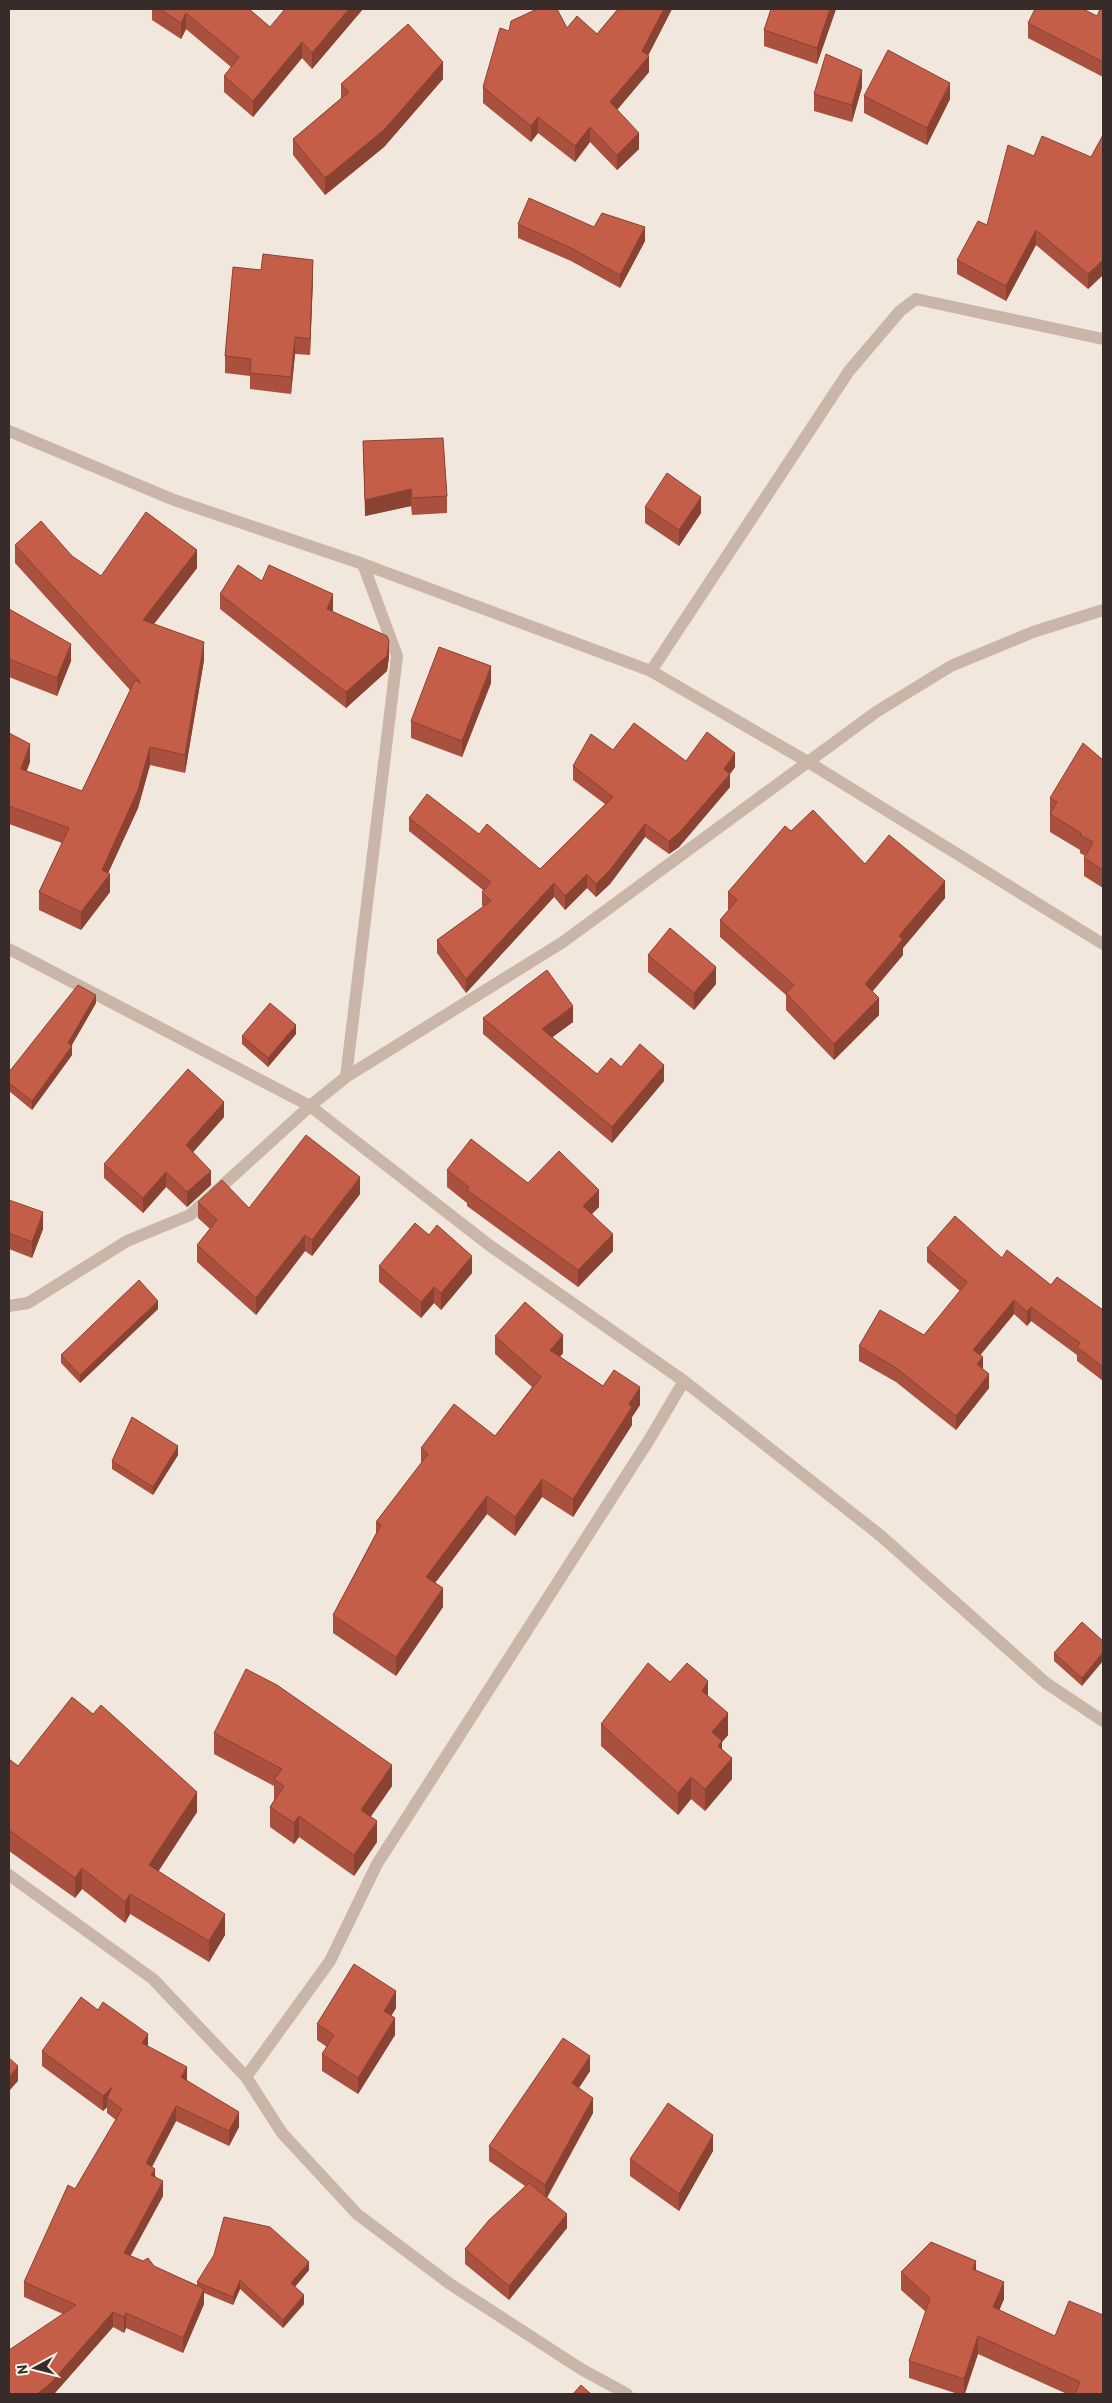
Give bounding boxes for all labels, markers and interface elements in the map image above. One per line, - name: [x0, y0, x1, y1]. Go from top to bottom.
- north arrow: [10, 2343, 60, 2393]
- text: N: [13, 2364, 31, 2375]

